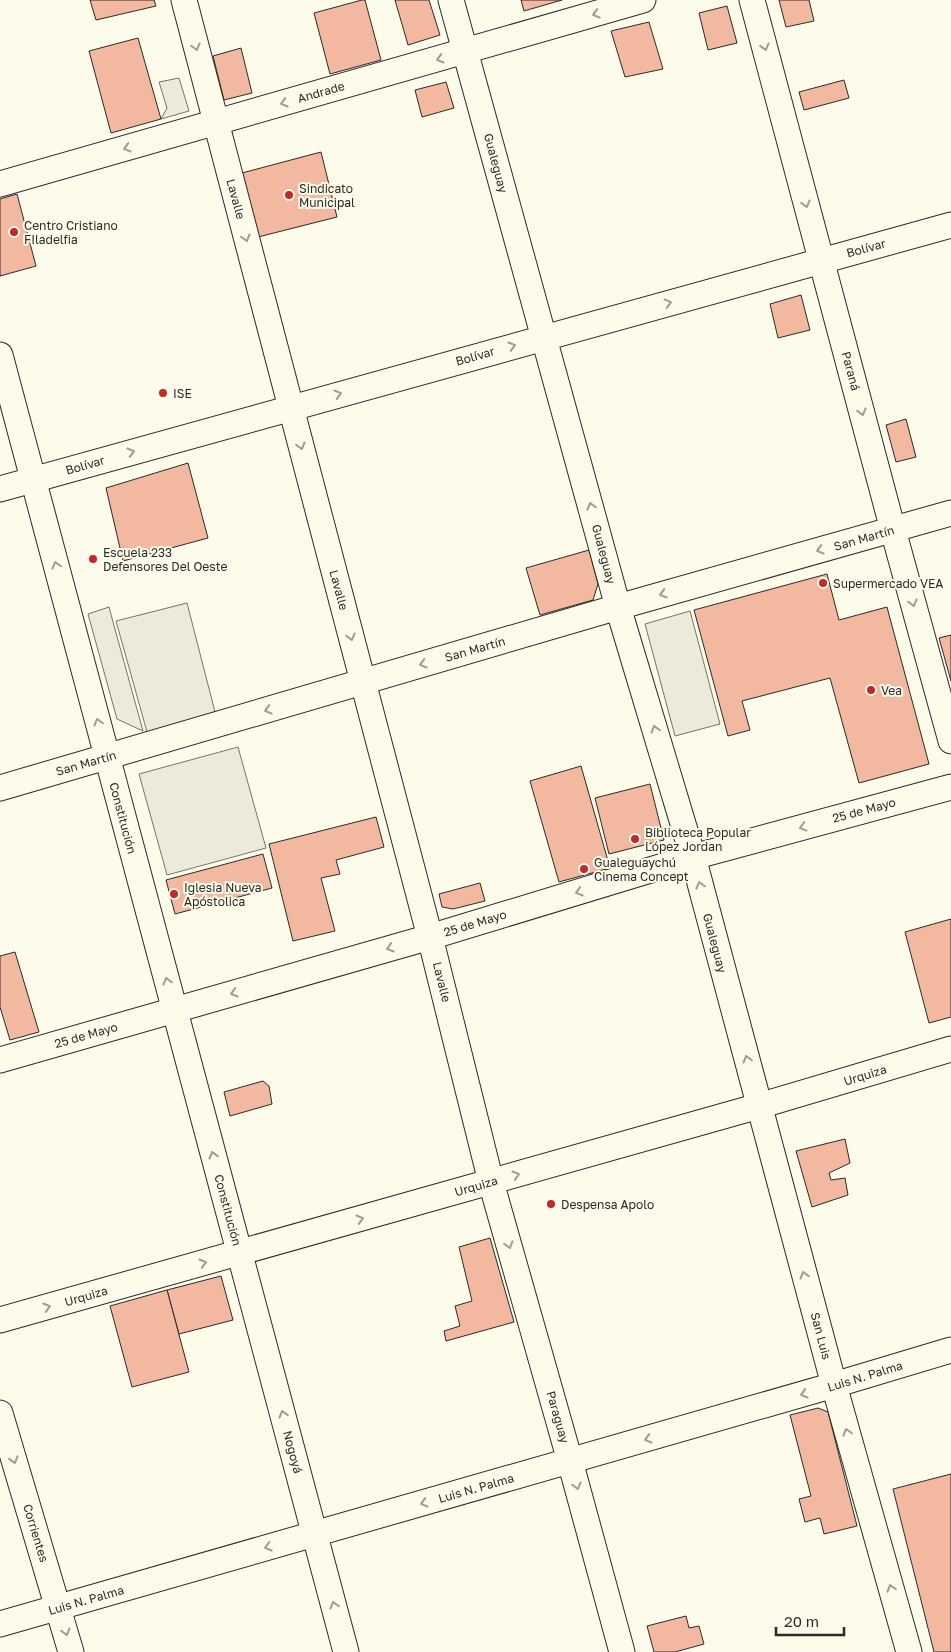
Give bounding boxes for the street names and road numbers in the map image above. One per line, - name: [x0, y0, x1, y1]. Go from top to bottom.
- street label: Andrade: [296, 78, 346, 106]
- street label: Gualeguay: [481, 132, 511, 195]
- street label: Lavalle: [223, 177, 249, 221]
- street label: Bolívar: [845, 235, 888, 260]
- street label: Bolívar: [454, 343, 497, 369]
- street label: Paraná: [839, 350, 863, 392]
- street label: Bolívar: [64, 452, 107, 478]
- street label: San Martín: [832, 522, 896, 554]
- street label: Gualeguay: [589, 523, 619, 586]
- street label: Lavalle: [326, 568, 352, 612]
- street label: San Martín: [443, 633, 507, 665]
- street label: San Martín: [54, 747, 118, 779]
- street label: Constitución: [106, 781, 140, 855]
- street label: 25 de Mayo: [831, 794, 897, 826]
- street label: 25 de Mayo: [442, 906, 508, 940]
- street label: Gualeguay: [700, 912, 730, 975]
- street label: Lavalle: [430, 960, 454, 1004]
- street label: 25 de Mayo: [53, 1019, 119, 1051]
- street label: Urquiza: [842, 1061, 888, 1089]
- street label: Constitución: [211, 1173, 245, 1247]
- street label: Urquiza: [453, 1173, 499, 1199]
- street label: Urquiza: [63, 1283, 109, 1309]
- street label: San Luis: [808, 1311, 834, 1361]
- street label: Luis N. Palma: [826, 1357, 904, 1395]
- street label: Paraguay: [543, 1389, 573, 1445]
- street label: Nogoyá: [280, 1429, 306, 1475]
- street label: Luis N. Palma: [436, 1470, 516, 1506]
- street label: Corrientes: [20, 1502, 52, 1564]
- street label: Luis N. Palma: [46, 1582, 126, 1618]

